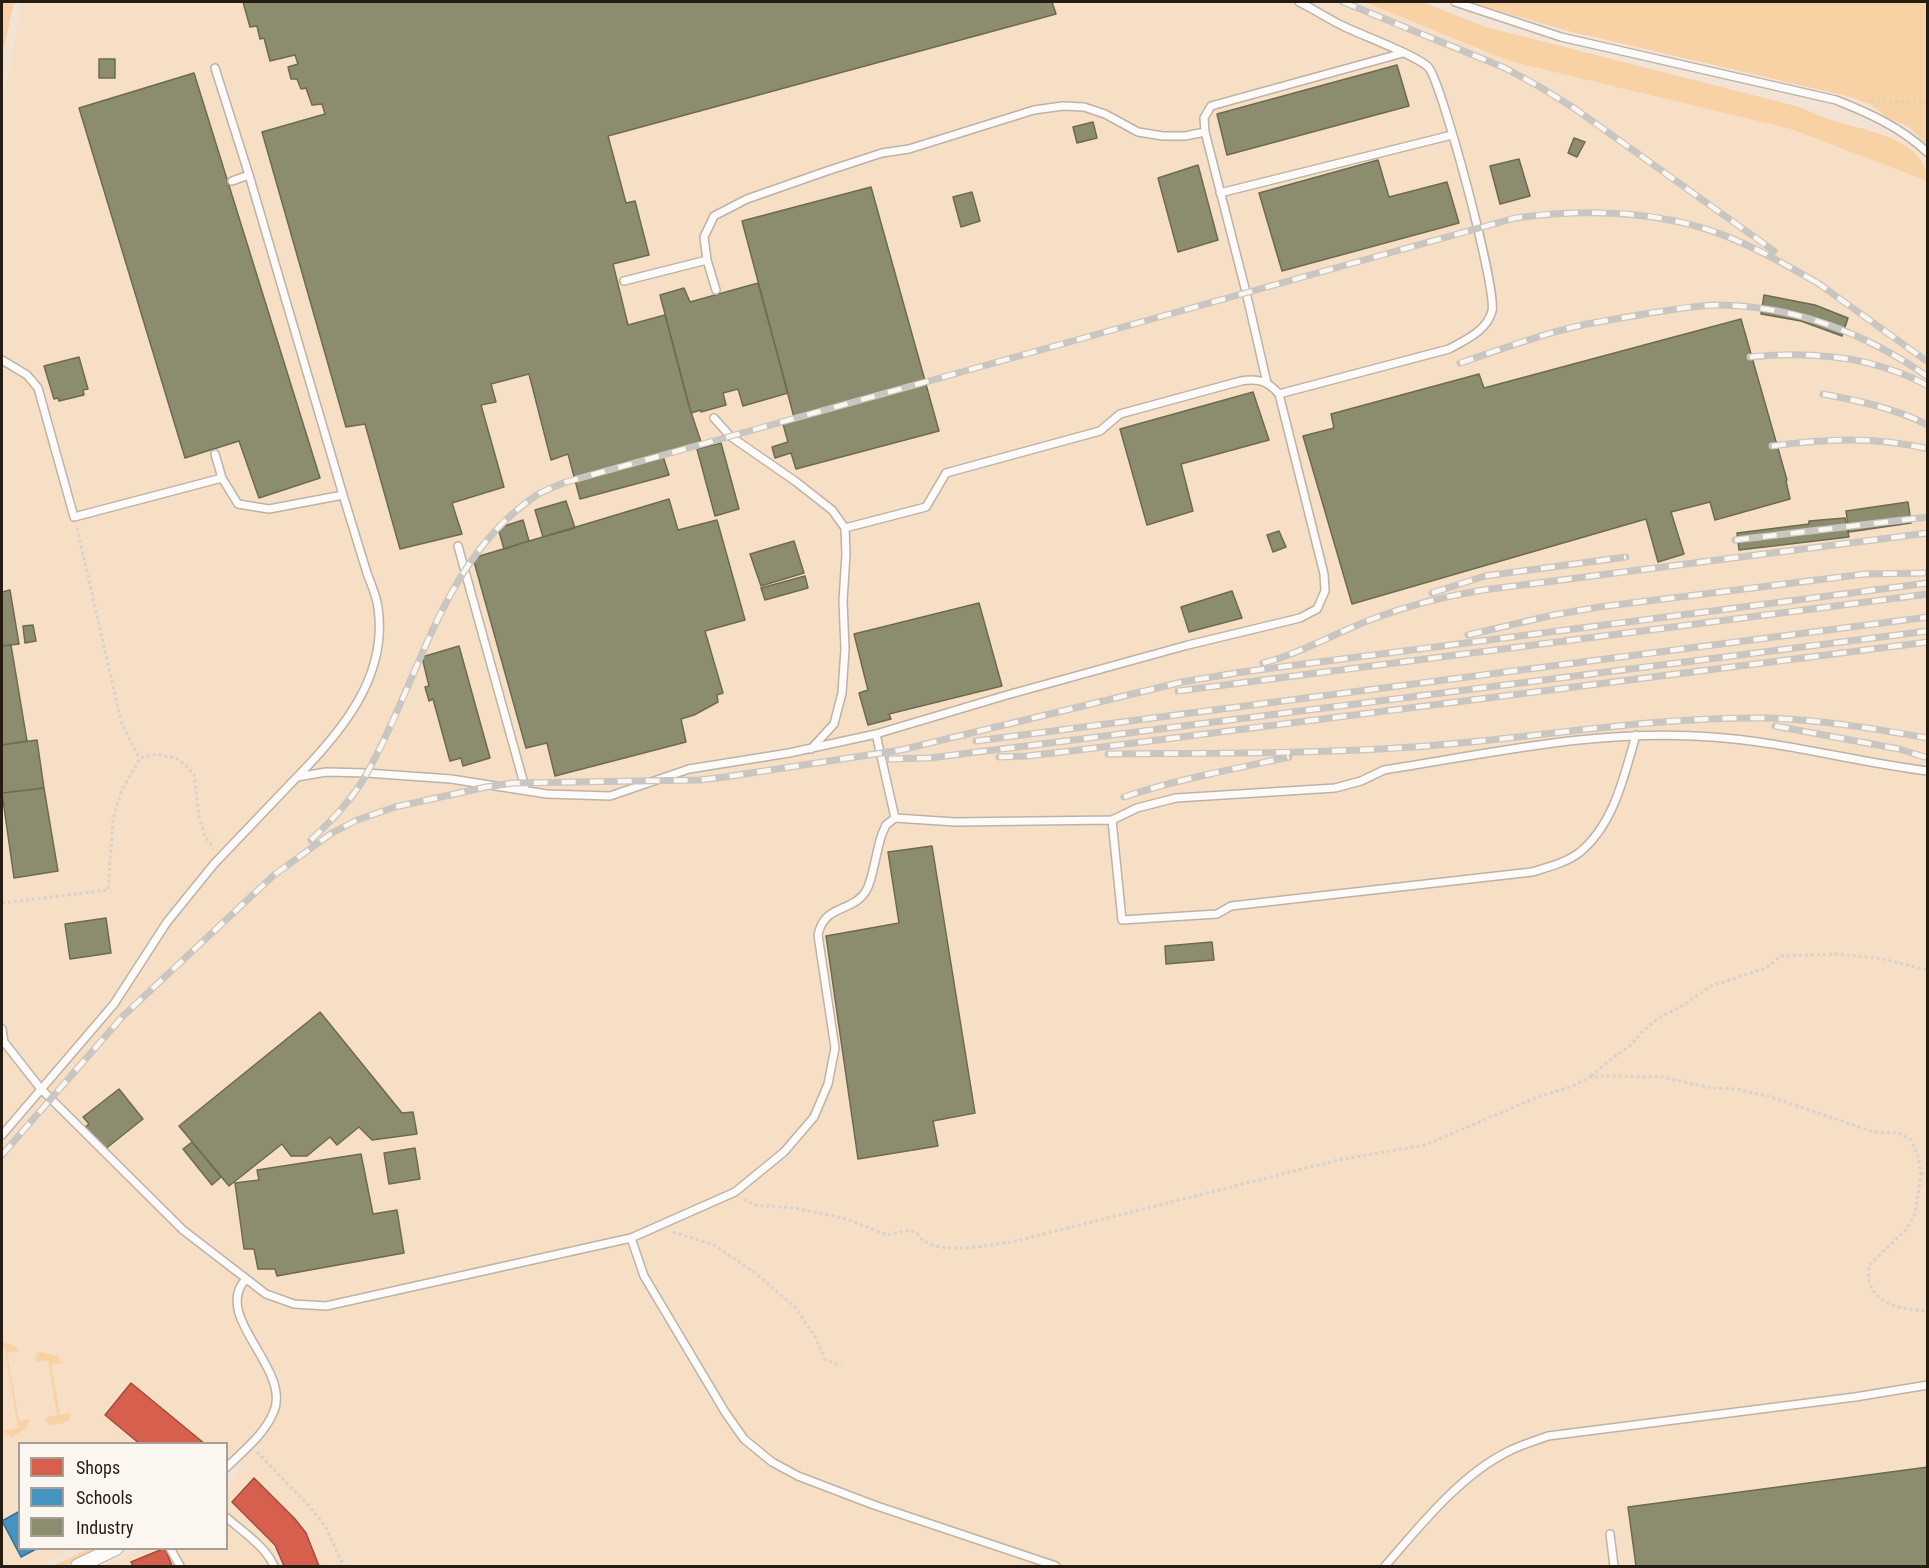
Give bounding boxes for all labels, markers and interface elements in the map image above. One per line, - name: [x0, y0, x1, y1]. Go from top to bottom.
- legend: [18, 1442, 228, 1550]
- text: Shops: [76, 1457, 120, 1478]
- text: Schools: [76, 1487, 133, 1508]
- text: Industry: [76, 1517, 134, 1538]

